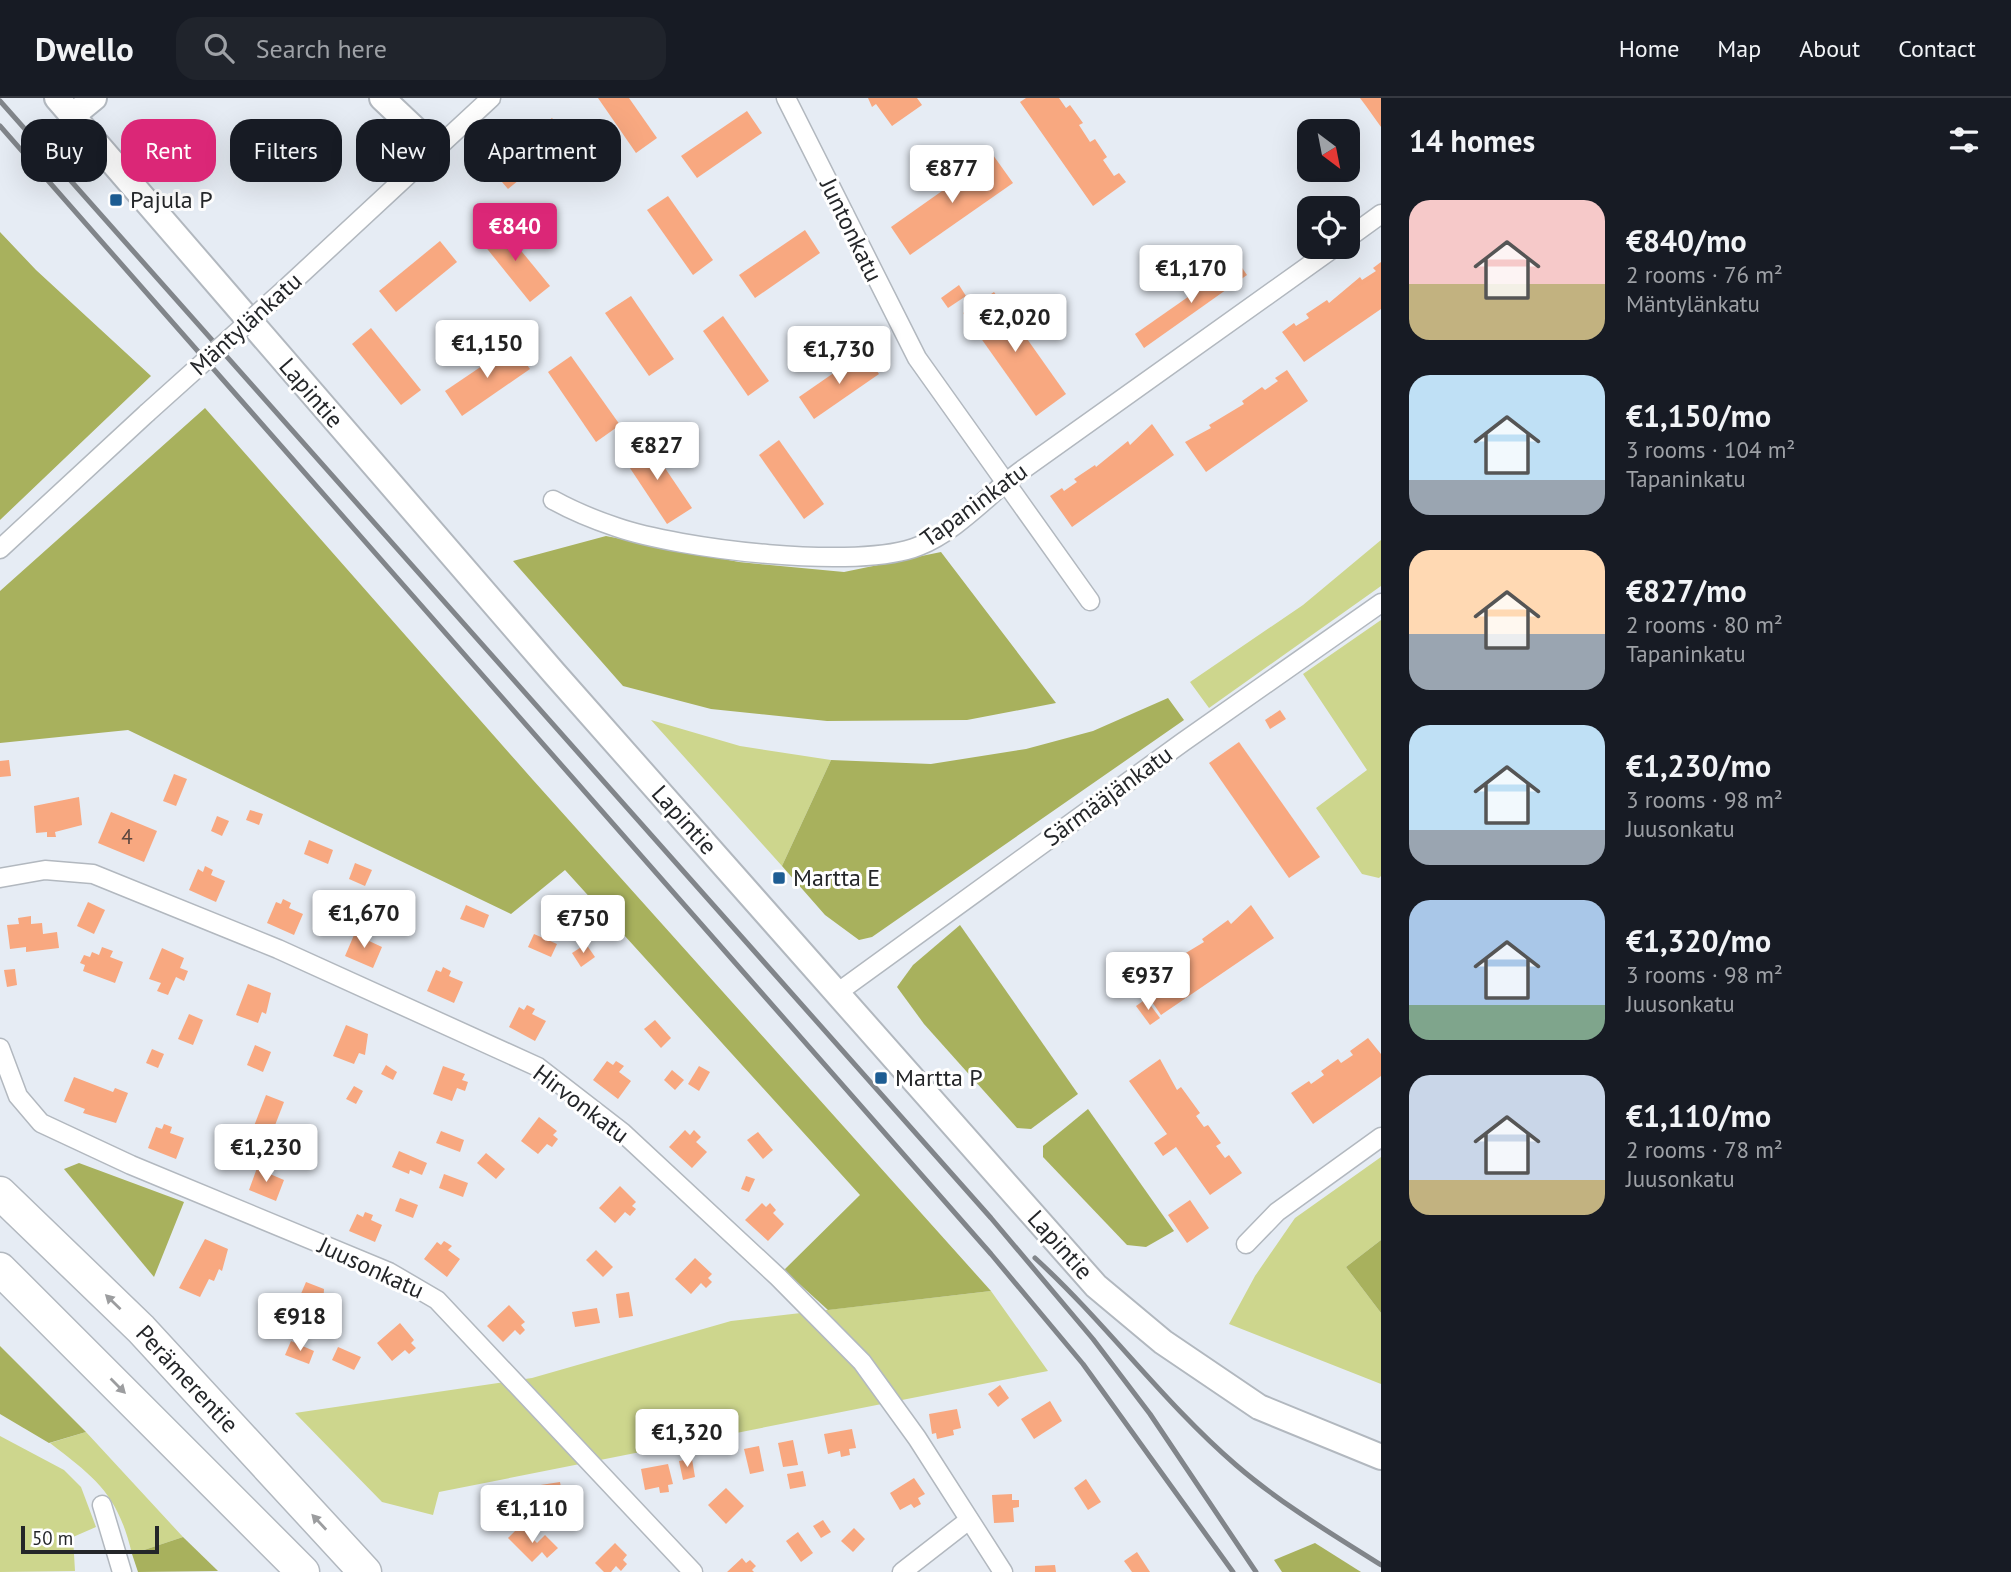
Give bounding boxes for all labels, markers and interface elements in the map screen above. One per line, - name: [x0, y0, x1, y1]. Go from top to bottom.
- search box: [176, 17, 666, 80]
- text: Dwello: [35, 27, 134, 70]
- icon: search: [200, 29, 238, 67]
- text: Search here: [256, 32, 387, 65]
- text: Home: [1619, 33, 1679, 64]
- text: Map: [1717, 33, 1761, 64]
- text: About: [1799, 33, 1860, 64]
- text: Contact: [1898, 33, 1976, 64]
- chip: Buy: [21, 119, 107, 182]
- chip: Rent: [121, 119, 216, 182]
- chip: Filters: [230, 119, 342, 182]
- chip: New: [356, 119, 450, 182]
- chip: Apartment: [464, 119, 621, 182]
- north arrow: [1297, 119, 1360, 182]
- map controls: [1297, 119, 1360, 259]
- text: 14 homes: [1409, 121, 1535, 160]
- icon: filters: [1945, 121, 1983, 159]
- pin: €877: [911, 146, 993, 205]
- text: €877: [926, 153, 978, 182]
- street label: Juntonkatu: [813, 172, 890, 287]
- place label: Pajula P: [130, 184, 213, 215]
- marker: Pajula P: [108, 192, 124, 208]
- button: locate: [1297, 196, 1360, 259]
- pin: €840: [474, 204, 556, 263]
- text: €840: [489, 211, 541, 240]
- text: €840/mo: [1626, 221, 1747, 260]
- icon: home: [1465, 228, 1549, 312]
- pin: €1,170: [1134, 246, 1248, 305]
- text: €1,170: [1155, 253, 1227, 282]
- text: 2 rooms · 76 m²: [1626, 260, 1783, 289]
- street label: Mäntylänkatu: [183, 265, 308, 382]
- text: Mäntylänkatu: [1626, 289, 1760, 318]
- pin: €2,020: [958, 294, 1072, 354]
- text: €2,020: [979, 302, 1051, 331]
- pin: €1,150: [430, 320, 544, 380]
- pin: €1,730: [782, 327, 896, 386]
- text: €1,150: [451, 328, 523, 357]
- text: €1,730: [803, 334, 875, 363]
- street label: Lapintie: [272, 351, 350, 434]
- text: €1,150/mo: [1626, 396, 1771, 435]
- icon: home: [1465, 403, 1549, 487]
- pin: €827: [616, 422, 698, 482]
- text: €827: [631, 430, 683, 459]
- text: 3 rooms · 104 m²: [1626, 435, 1795, 464]
- street label: Tapaninkatu: [914, 455, 1033, 554]
- text: Tapaninkatu: [1626, 464, 1746, 493]
- text: €827/mo: [1626, 571, 1747, 610]
- icon: home: [1465, 578, 1549, 662]
- text: 2 rooms · 80 m²: [1626, 610, 1783, 639]
- text: Tapaninkatu: [1626, 639, 1746, 668]
- street label: Särmääjänkatu: [1037, 738, 1178, 853]
- text: €1,230/mo: [1626, 746, 1771, 785]
- icon: home: [1465, 753, 1549, 837]
- street label: Lapintie: [645, 778, 724, 861]
- text: 3 rooms · 98 m²: [1626, 785, 1783, 814]
- text: Juusonkatu: [1626, 814, 1735, 843]
- house number: 4: [121, 823, 133, 850]
- place label: Martta E: [793, 862, 880, 893]
- marker: Martta E: [771, 870, 787, 886]
- pin: €1,670: [307, 890, 421, 950]
- pin: €750: [542, 896, 624, 955]
- text: €1,670: [328, 898, 400, 927]
- text: €750: [557, 903, 609, 932]
- text: €1,320/mo: [1626, 921, 1771, 960]
- icon: home: [1465, 928, 1549, 1012]
- pin: €937: [1107, 953, 1189, 1012]
- text: €937: [1122, 960, 1174, 989]
- text: 3 rooms · 98 m²: [1626, 960, 1783, 989]
- text: Juusonkatu: [1626, 989, 1735, 1018]
- street label: Hirvonkatu: [527, 1057, 636, 1150]
- place label: Martta P: [895, 1062, 983, 1093]
- marker: Martta P: [873, 1070, 889, 1086]
- text: €1,110/mo: [1626, 1096, 1771, 1135]
- icon: home: [1465, 1103, 1549, 1187]
- pin: €1,230: [209, 1124, 323, 1184]
- text: €1,230: [230, 1132, 302, 1161]
- text: 2 rooms · 78 m²: [1626, 1135, 1783, 1164]
- text: Juusonkatu: [1626, 1164, 1735, 1193]
- street label: Lapintie: [1021, 1203, 1100, 1286]
- street label: Juusonkatu: [312, 1229, 429, 1306]
- pin: €918: [259, 1294, 341, 1353]
- one-way arrow: [105, 1295, 122, 1311]
- text: €918: [274, 1301, 326, 1330]
- street label: Perämerentie: [129, 1318, 245, 1439]
- one-way arrow: [109, 1378, 126, 1395]
- pin: €1,320: [630, 1410, 744, 1469]
- text: €1,320: [651, 1417, 723, 1446]
- pin: €1,110: [475, 1486, 589, 1545]
- text: €1,110: [496, 1493, 568, 1522]
- one-way arrow: [311, 1513, 327, 1531]
- scale bar: [21, 1523, 159, 1555]
- text: 50 m: [32, 1526, 73, 1550]

